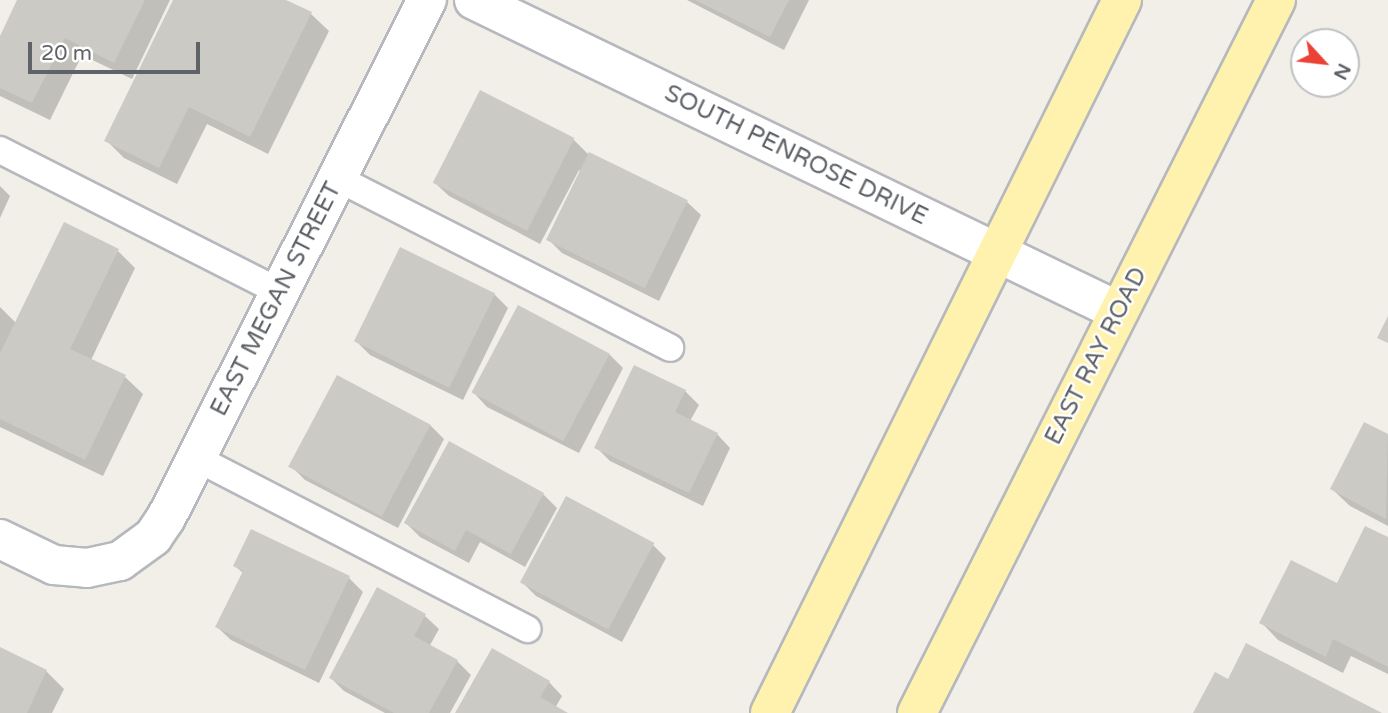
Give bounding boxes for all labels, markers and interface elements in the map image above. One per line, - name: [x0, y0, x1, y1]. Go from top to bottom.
- scale bar: [32, 28, 203, 72]
- north arrow: [1290, 28, 1360, 98]
- text: 20 m: [41, 41, 92, 66]
- text: N: [1329, 60, 1355, 83]
- street label: SOUTH PENROSE DRIVE: [660, 79, 932, 231]
- street label: EAST MEGAN STREET: [204, 177, 348, 421]
- street label: EAST RAY ROAD: [1039, 262, 1153, 450]

